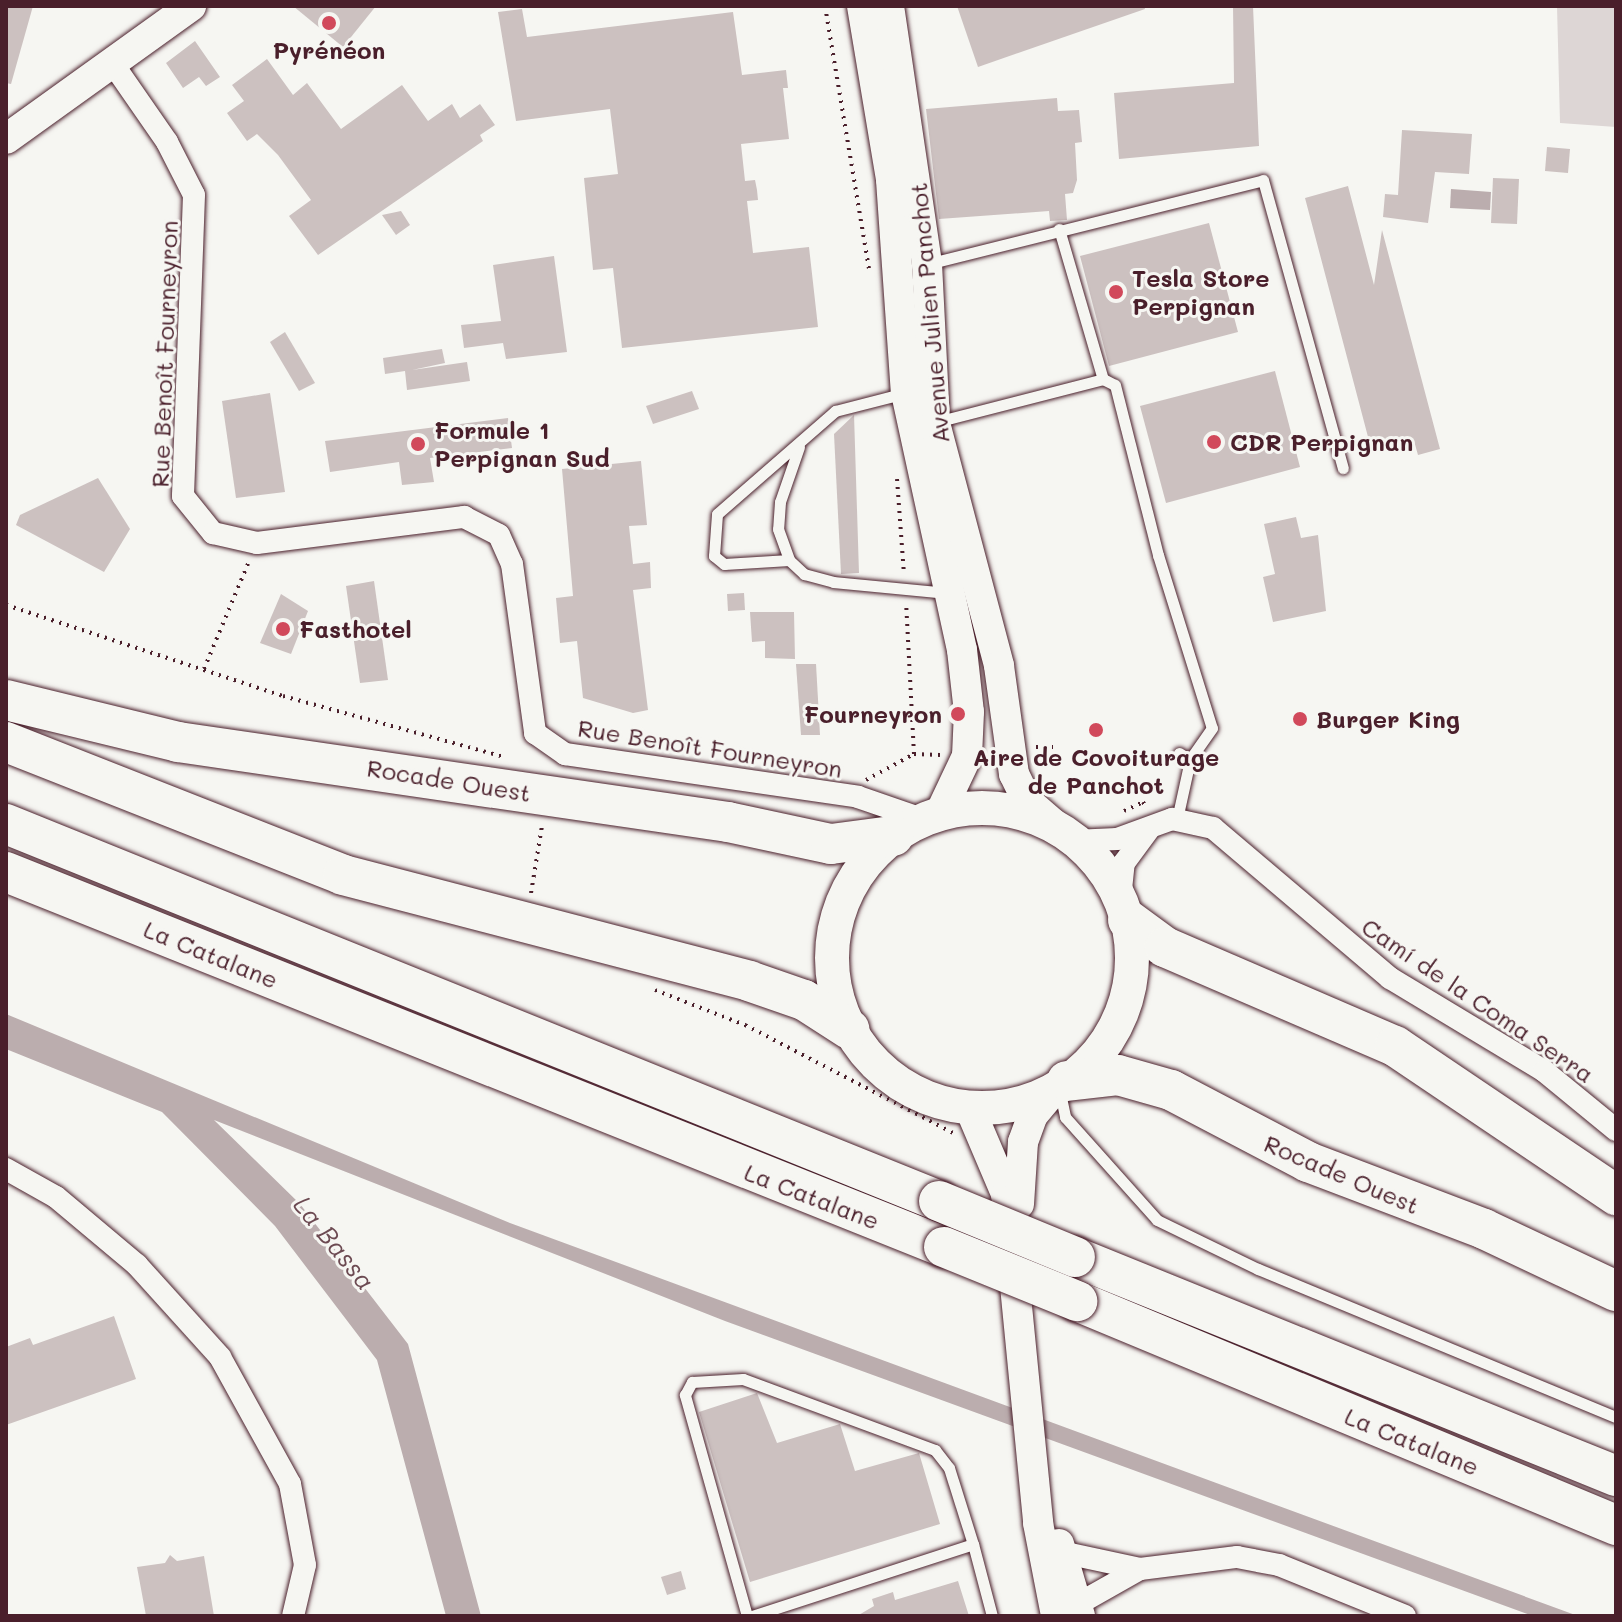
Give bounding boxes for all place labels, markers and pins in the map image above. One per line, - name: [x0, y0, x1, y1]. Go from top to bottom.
- marker: Pyrénéon: [320, 14, 338, 32]
- place label: Pyrénéon: [273, 36, 385, 64]
- place label: Tesla Store Perpignan: [1132, 264, 1269, 320]
- marker: Tesla Store Perpignan: [1107, 283, 1125, 301]
- place label: Formule 1 Perpignan Sud: [434, 416, 610, 472]
- place label: CDR Perpignan: [1230, 428, 1413, 456]
- marker: CDR Perpignan: [1205, 433, 1223, 451]
- marker: Formule 1 Perpignan Sud: [409, 435, 427, 453]
- place label: Fasthotel: [299, 615, 412, 643]
- marker: Fasthotel: [274, 620, 292, 638]
- place label: Fourneyron: [804, 700, 942, 728]
- marker: Fourneyron: [949, 705, 967, 723]
- place label: Burger King: [1316, 705, 1460, 733]
- marker: Burger King: [1291, 710, 1309, 728]
- marker: Aire de Covoiturage de Panchot: [1087, 721, 1105, 739]
- place label: Aire de Covoiturage de Panchot: [973, 743, 1219, 799]

